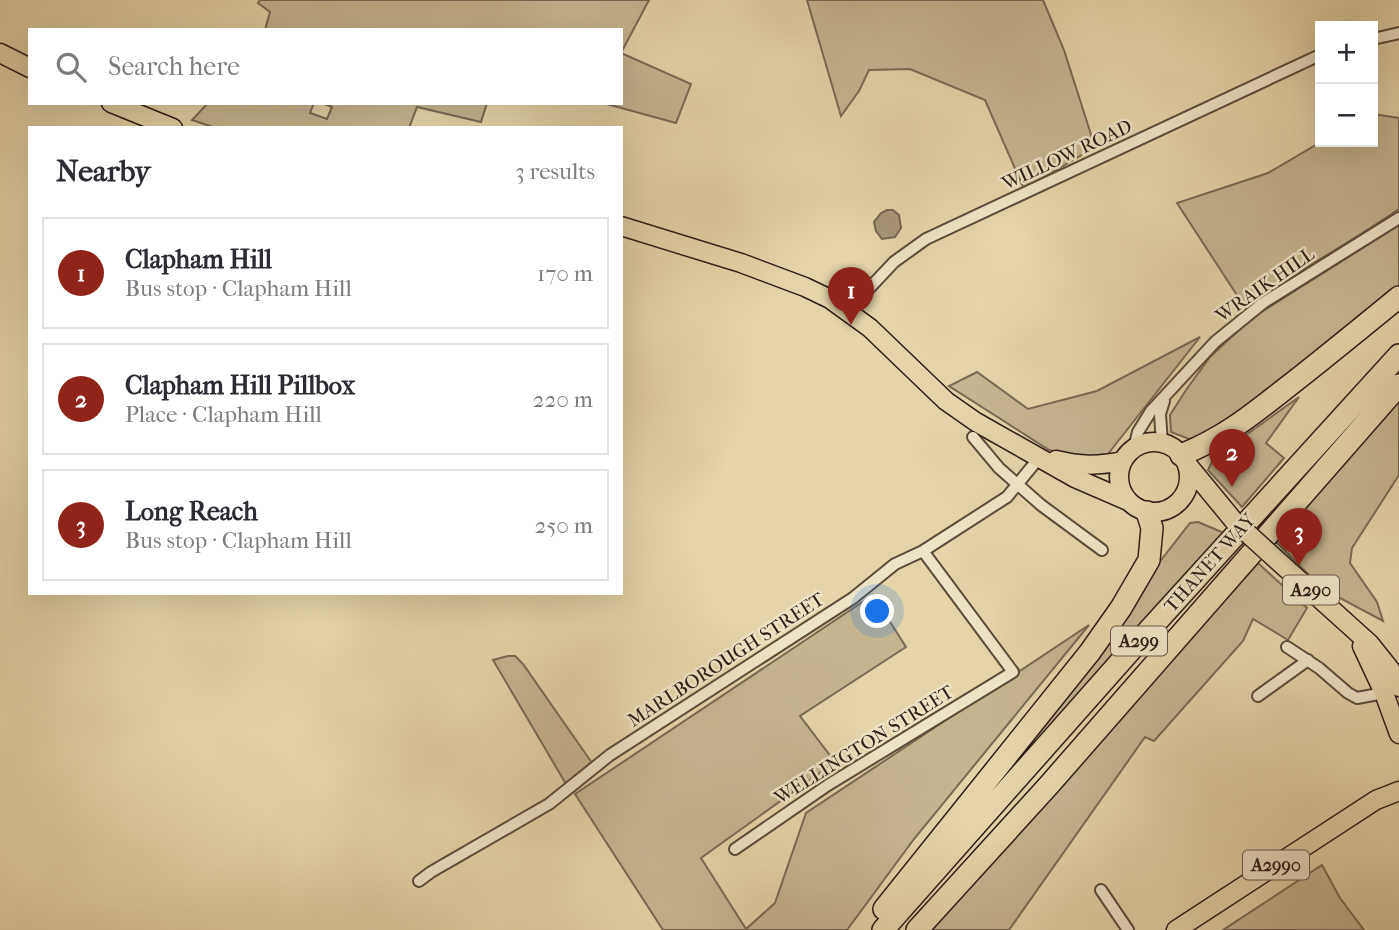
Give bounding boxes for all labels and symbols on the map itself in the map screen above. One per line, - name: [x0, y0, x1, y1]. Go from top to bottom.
- street label: WILLOW ROAD: [998, 115, 1136, 195]
- street label: WRAIK HILL: [1211, 243, 1319, 328]
- pin: 1: [828, 267, 874, 325]
- pin: 2: [1209, 429, 1255, 487]
- street label: THANET WAY: [1160, 508, 1261, 617]
- pin: 3: [1276, 508, 1322, 566]
- road number: A290: [1283, 576, 1339, 604]
- street label: MARLBOROUGH STREET: [624, 588, 828, 732]
- your location: [860, 594, 894, 628]
- road number: A299: [1111, 626, 1167, 656]
- street label: WELLINGTON STREET: [770, 681, 958, 810]
- road number: A2990: [1243, 850, 1309, 880]

